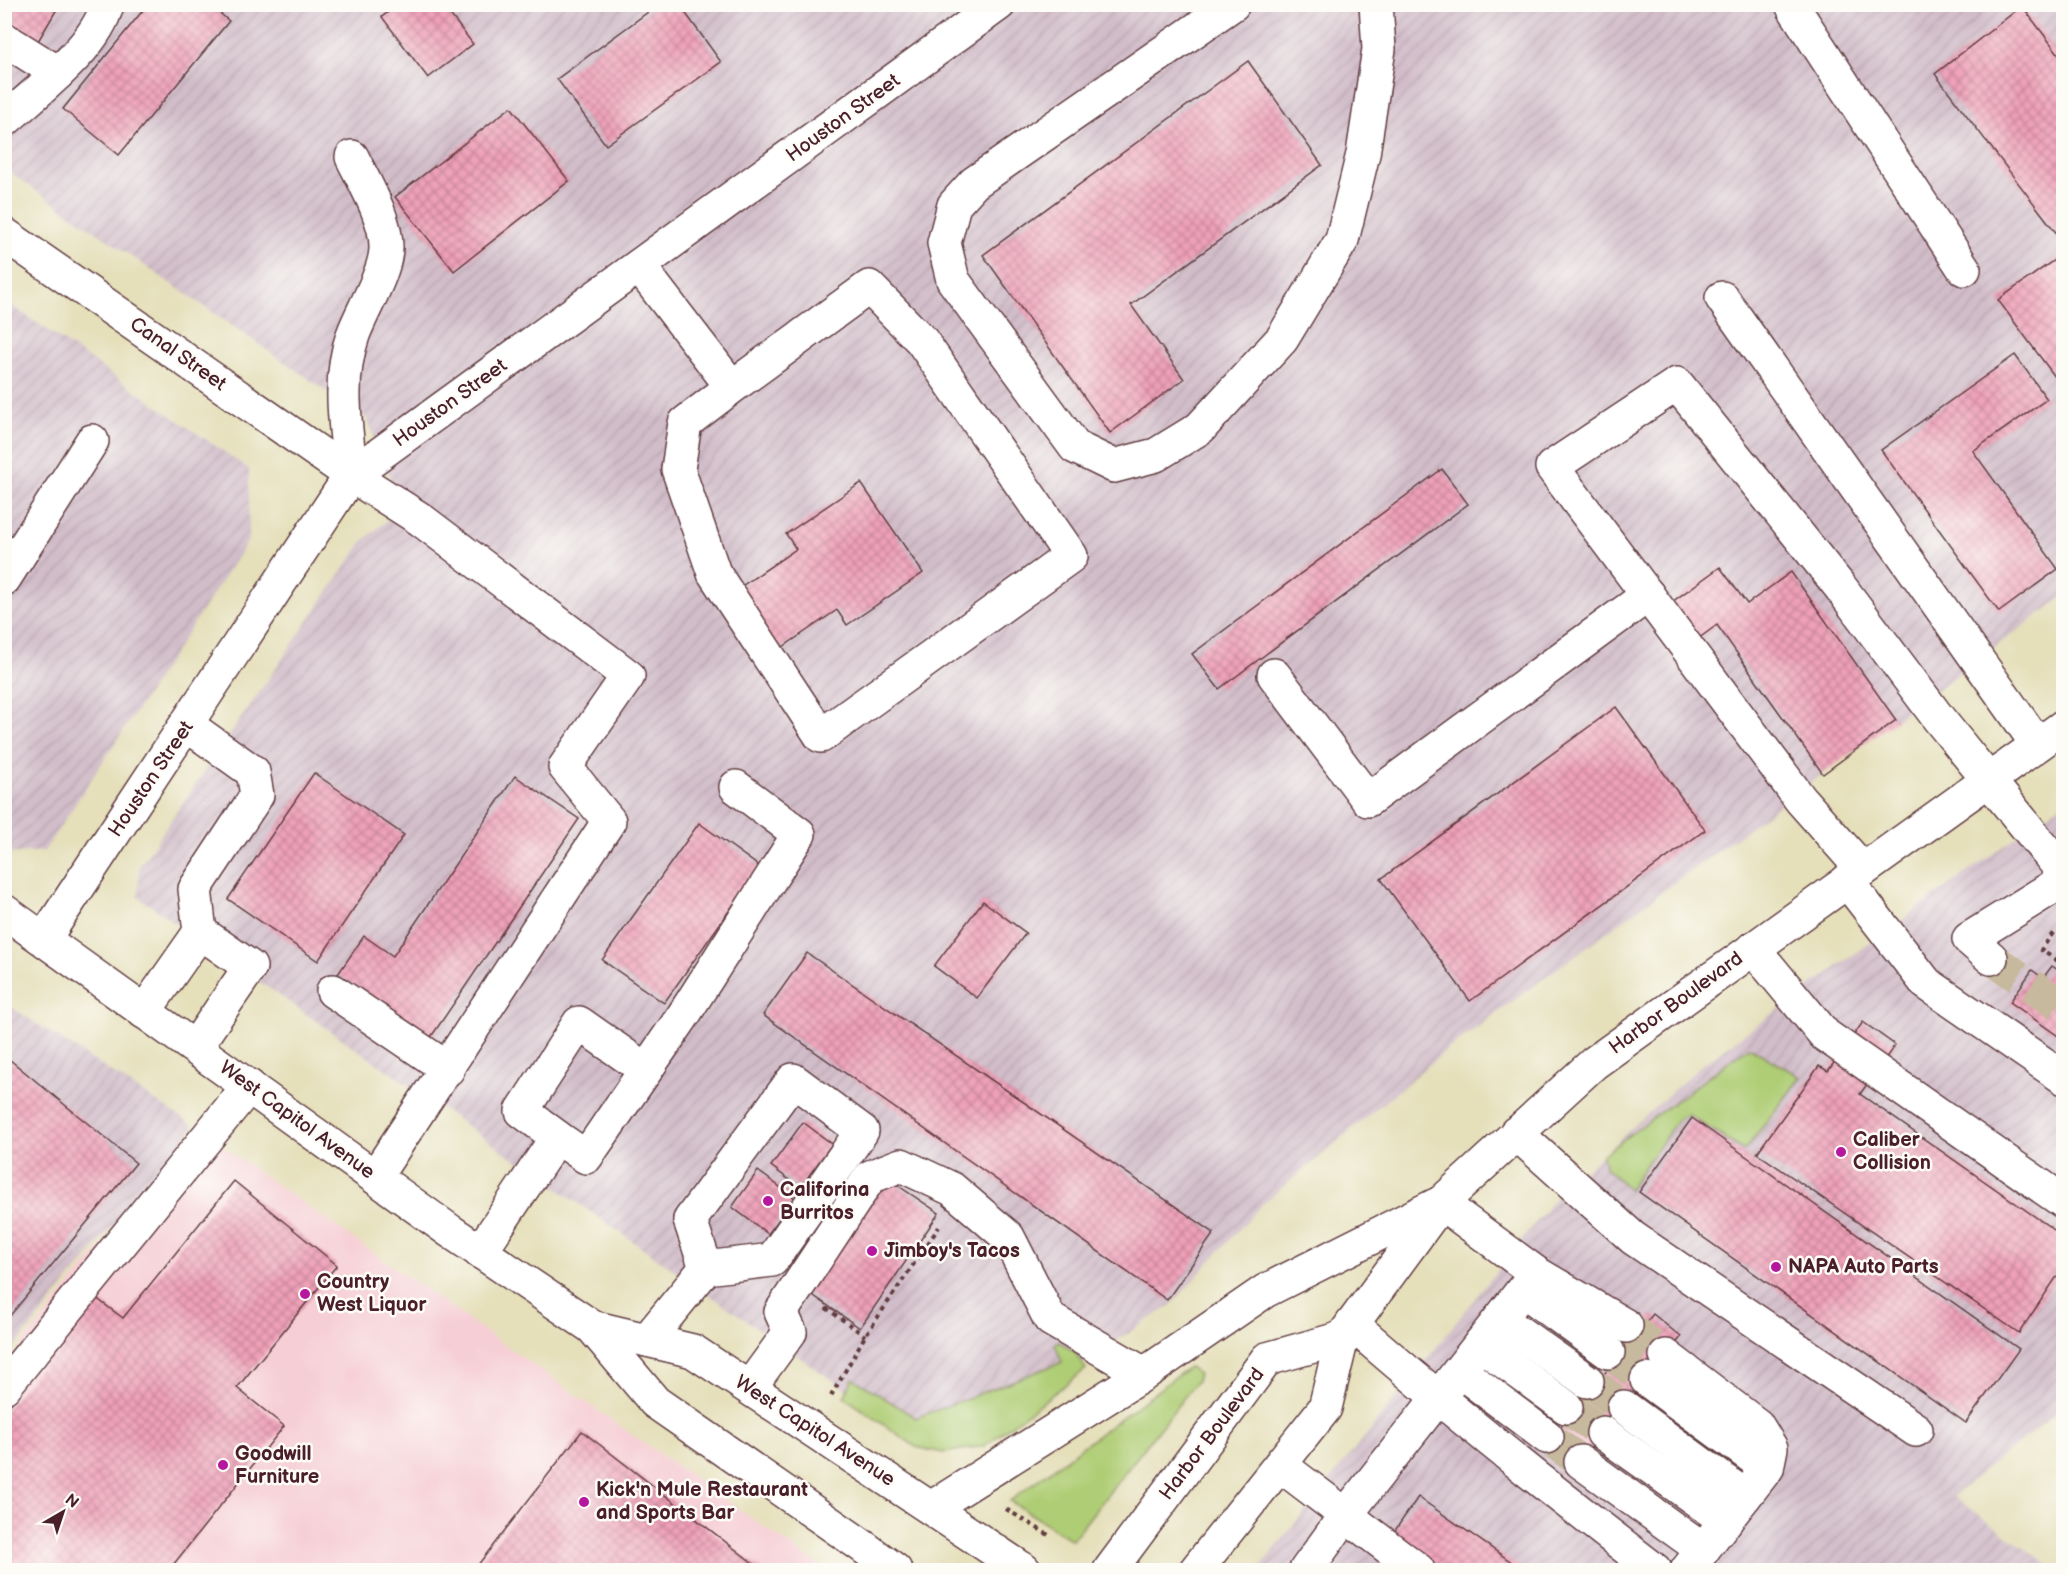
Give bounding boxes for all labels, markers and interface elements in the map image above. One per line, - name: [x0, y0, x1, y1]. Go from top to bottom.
- street label: Houston Street: [781, 69, 905, 167]
- street label: Canal Street: [125, 312, 231, 396]
- street label: Houston Street: [388, 354, 512, 452]
- street label: Houston Street: [103, 716, 199, 842]
- street label: Harbor Boulevard: [1604, 946, 1748, 1060]
- street label: West Capitol Avenue: [215, 1056, 379, 1184]
- place label: Caliber Collision: [1853, 1128, 1931, 1175]
- marker: Caliber Collision: [1834, 1145, 1848, 1159]
- place label: Califorina Burritos: [780, 1178, 869, 1225]
- marker: Califorina Burritos: [761, 1194, 775, 1208]
- place label: Jimboy's Tacos: [884, 1239, 1020, 1263]
- marker: Jimboy's Tacos: [865, 1244, 879, 1258]
- place label: NAPA Auto Parts: [1788, 1255, 1939, 1279]
- marker: NAPA Auto Parts: [1769, 1260, 1783, 1274]
- place label: Country West Liquor: [317, 1270, 427, 1317]
- marker: Country West Liquor: [298, 1287, 312, 1301]
- street label: Harbor Boulevard: [1154, 1363, 1270, 1505]
- street label: West Capitol Avenue: [730, 1370, 900, 1492]
- place label: Goodwill Furniture: [235, 1442, 319, 1489]
- marker: Goodwill Furniture: [216, 1458, 230, 1472]
- place label: Kick'n Mule Restaurant and Sports Bar: [596, 1478, 808, 1525]
- north arrow: [33, 1482, 93, 1542]
- text: N: [61, 1490, 82, 1513]
- marker: Kick'n Mule Restaurant and Sports Bar: [577, 1495, 591, 1509]

